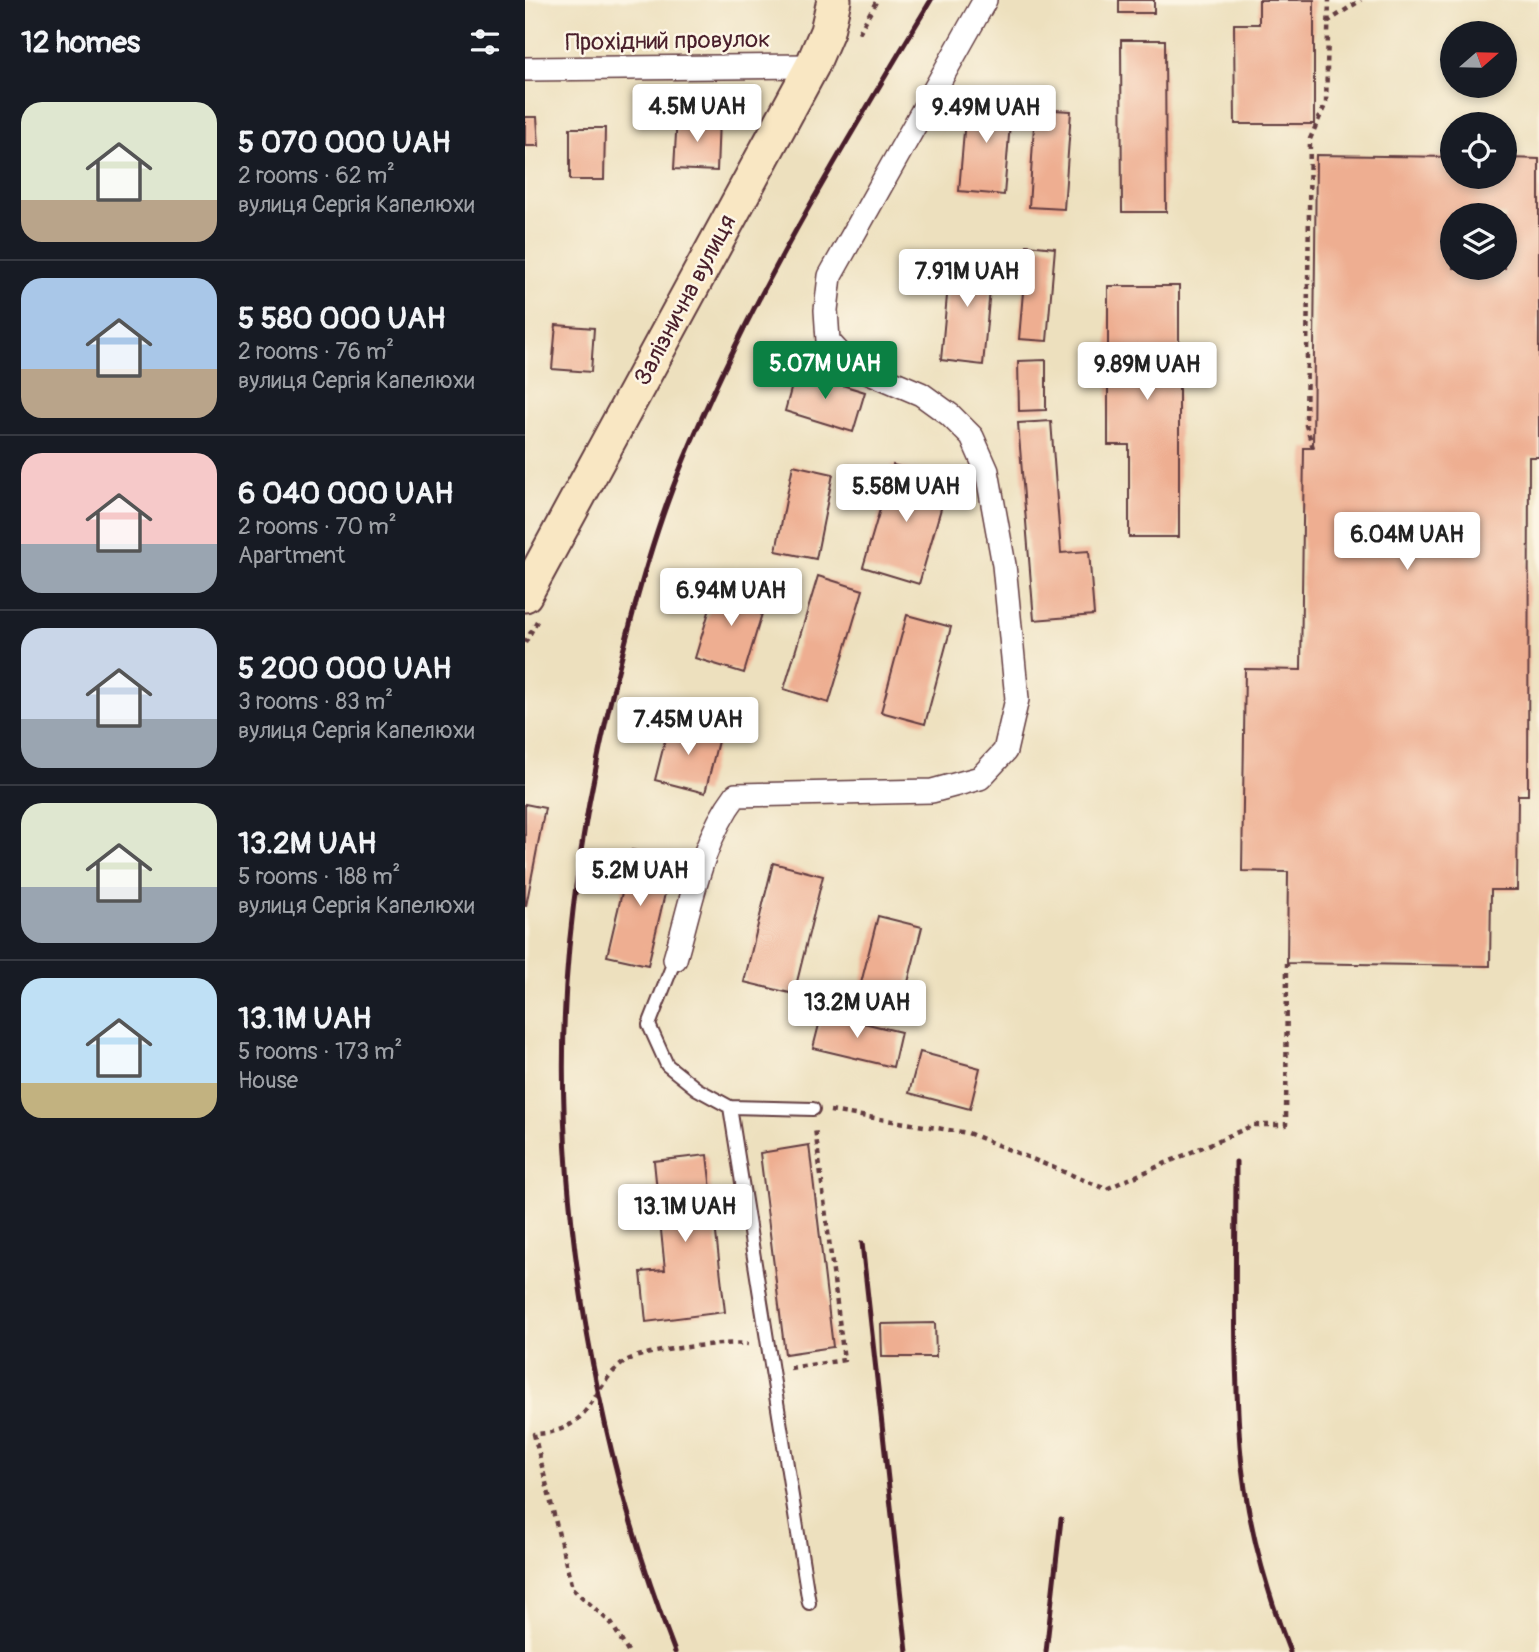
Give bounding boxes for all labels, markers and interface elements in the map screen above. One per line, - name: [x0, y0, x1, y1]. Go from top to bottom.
- north arrow: [1440, 21, 1517, 98]
- map controls: [1440, 21, 1517, 280]
- icon: filters: [466, 23, 504, 61]
- text: 12 homes: [21, 24, 140, 61]
- street label: Прохідний провулок: [565, 25, 771, 57]
- pin: 4.5M UAH: [625, 85, 769, 144]
- pin: 9.49M UAH: [906, 86, 1066, 145]
- text: 4.5M UAH: [648, 92, 746, 121]
- text: 9.49M UAH: [932, 93, 1040, 122]
- button: locate: [1440, 112, 1517, 189]
- text: 5 070 000 UAH: [238, 124, 450, 161]
- icon: home: [77, 130, 161, 214]
- text: 2 rooms · 62 m²: [238, 161, 395, 190]
- text: вулиця Сергія Капелюхи: [238, 190, 475, 219]
- button: layers: [1440, 203, 1517, 280]
- street label: Залізнична вулиця: [628, 210, 742, 390]
- pin: 7.91M UAH: [887, 250, 1047, 309]
- text: 7.91M UAH: [915, 257, 1019, 286]
- text: 5 580 000 UAH: [238, 300, 445, 337]
- icon: home: [77, 306, 161, 390]
- text: 2 rooms · 76 m²: [238, 337, 394, 366]
- pin: 5.07M UAH: [745, 342, 905, 401]
- pin: 9.89M UAH: [1067, 342, 1227, 402]
- text: 5.07M UAH: [769, 349, 881, 378]
- text: 9.89M UAH: [1094, 350, 1200, 379]
- text: вулиця Сергія Капелюхи: [238, 366, 475, 395]
- pin: 5.58M UAH: [826, 464, 986, 524]
- text: 5.58M UAH: [852, 472, 960, 501]
- text: 6 040 000 UAH: [238, 475, 453, 512]
- icon: home: [77, 481, 161, 565]
- text: 2 rooms · 70 m²: [238, 512, 397, 541]
- pin: 6.04M UAH: [1327, 512, 1487, 572]
- text: 6.04M UAH: [1350, 520, 1464, 549]
- text: Apartment: [238, 541, 345, 570]
- pin: 6.94M UAH: [651, 568, 811, 628]
- text: 6.94M UAH: [676, 576, 786, 605]
- text: 5 200 000 UAH: [238, 650, 451, 687]
- icon: home: [77, 656, 161, 740]
- text: 3 rooms · 83 m²: [238, 687, 393, 716]
- pin: 7.45M UAH: [608, 698, 768, 757]
- text: 7.45M UAH: [633, 705, 743, 734]
- text: вулиця Сергія Капелюхи: [238, 716, 475, 745]
- text: 13.2M UAH: [238, 825, 376, 862]
- icon: home: [77, 831, 161, 915]
- pin: 5.2M UAH: [568, 848, 712, 908]
- text: 5.2M UAH: [592, 856, 688, 885]
- text: 5 rooms · 188 m²: [238, 862, 400, 891]
- text: вулиця Сергія Капелюхи: [238, 891, 475, 920]
- pin: 13.2M UAH: [777, 981, 937, 1040]
- text: 13.2M UAH: [804, 988, 910, 1017]
- text: 13.1M UAH: [238, 1000, 371, 1037]
- icon: home: [77, 1006, 161, 1090]
- text: 5 rooms · 173 m²: [238, 1037, 402, 1066]
- text: House: [238, 1066, 298, 1095]
- pin: 13.1M UAH: [605, 1184, 765, 1244]
- text: 13.1M UAH: [634, 1192, 736, 1221]

